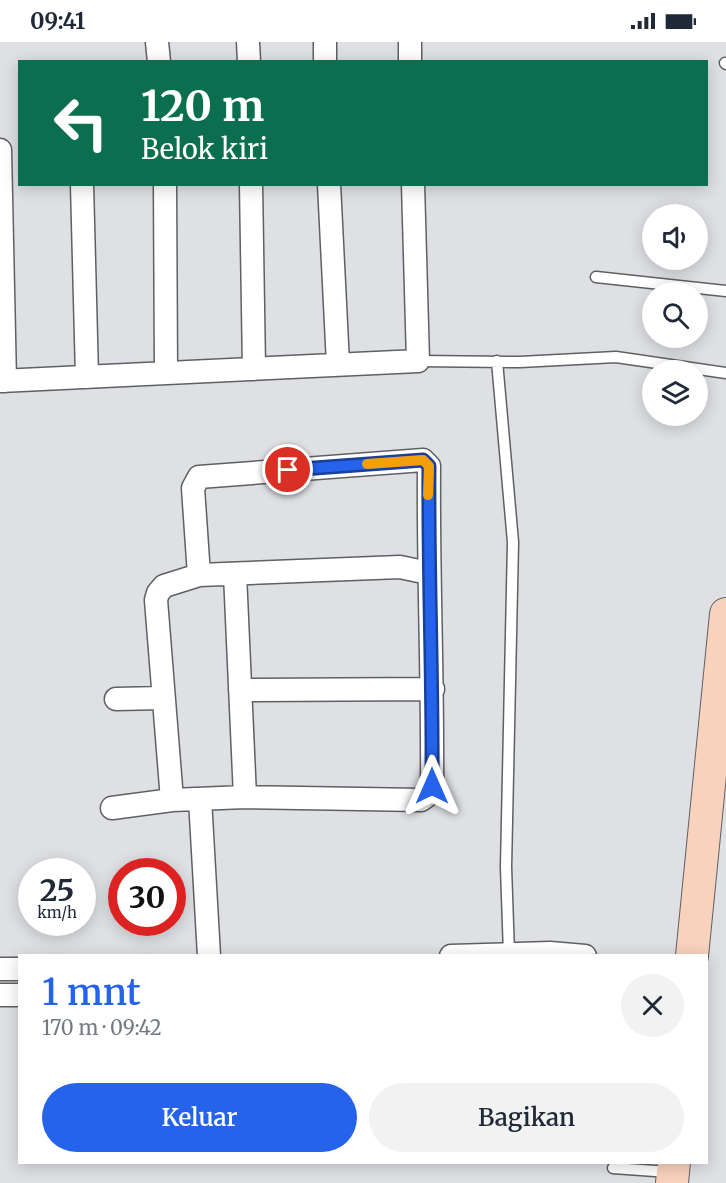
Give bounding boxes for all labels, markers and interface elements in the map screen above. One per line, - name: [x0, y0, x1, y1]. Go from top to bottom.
- text: 09:41: [30, 7, 85, 35]
- text: 120 m: [141, 80, 264, 132]
- icon: left: [42, 84, 120, 162]
- text: Belok kiri: [141, 132, 268, 166]
- map controls: [642, 204, 708, 426]
- button: sound: [642, 204, 708, 270]
- button: search: [642, 282, 708, 348]
- button: layers: [642, 360, 708, 426]
- pin: [262, 444, 313, 495]
- icon: arrive: [271, 453, 304, 486]
- position arrow: [400, 754, 464, 818]
- speed limit sign: 30: [108, 858, 186, 936]
- text: 25: [40, 871, 74, 909]
- text: km/h: [37, 903, 77, 922]
- text: 1 mnt: [42, 970, 141, 1015]
- button: close: [621, 974, 684, 1037]
- text: 170 m · 09:42: [42, 1015, 162, 1040]
- button: Keluar: [42, 1083, 357, 1152]
- button: Bagikan: [369, 1083, 684, 1152]

